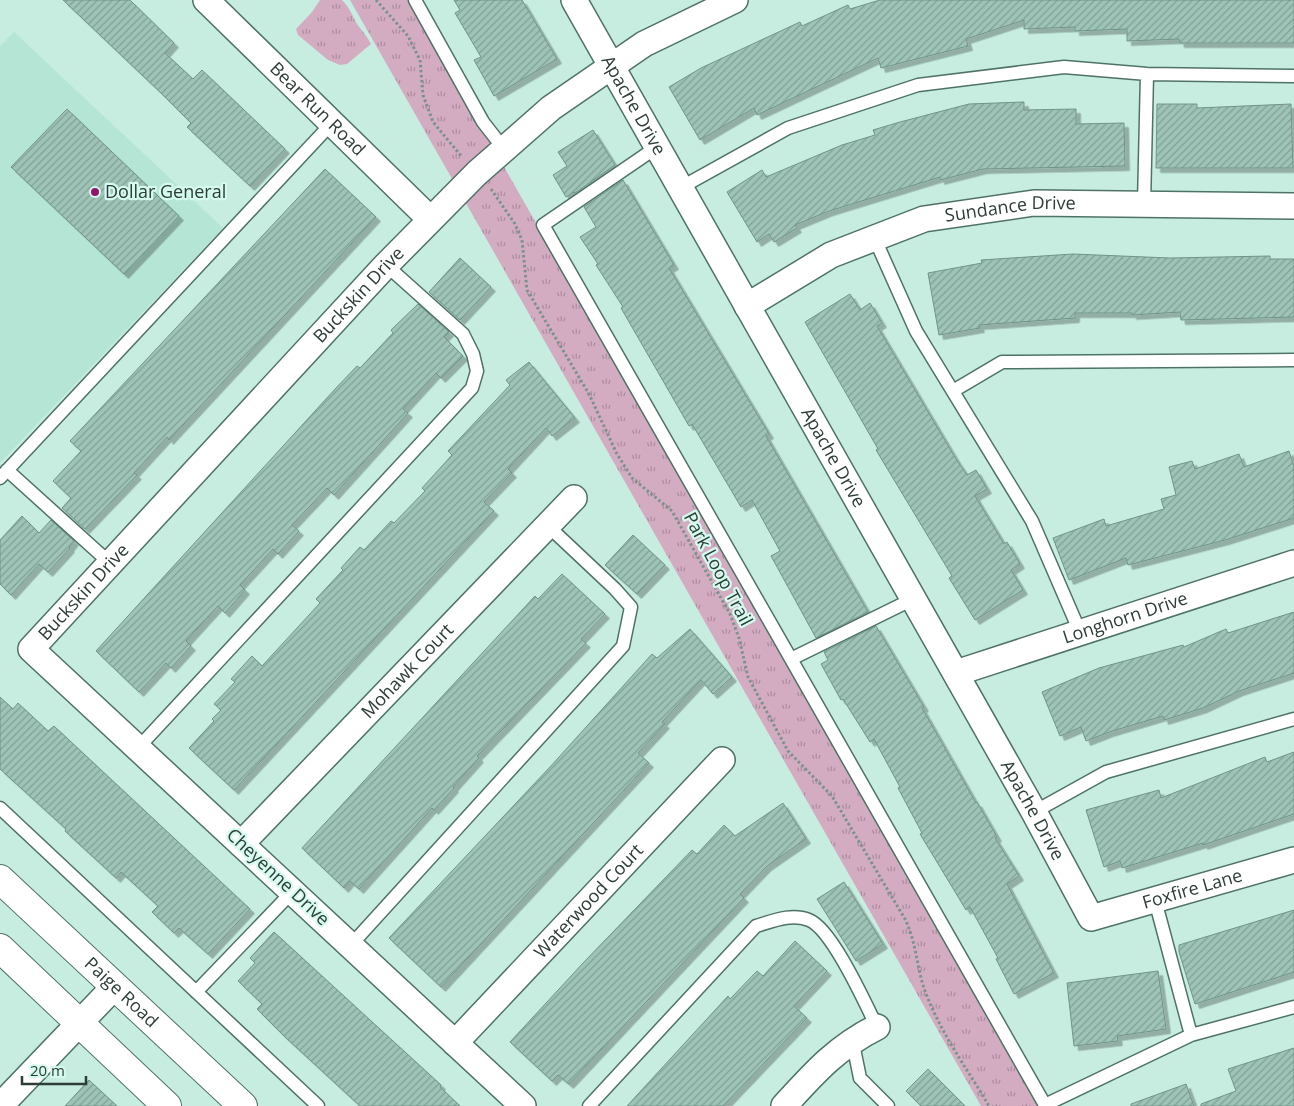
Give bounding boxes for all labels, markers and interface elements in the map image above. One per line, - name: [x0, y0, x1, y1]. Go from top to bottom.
- street label: Apache Drive: [597, 51, 672, 159]
- street label: Bear Run Road: [265, 56, 371, 161]
- place label: Dollar General: [105, 179, 226, 203]
- marker: Dollar General: [89, 186, 101, 198]
- street label: Sundance Drive: [943, 190, 1076, 227]
- street label: Buckskin Drive: [307, 241, 409, 347]
- street label: Apache Drive: [796, 403, 872, 511]
- street label: Park Loop Trail: [679, 508, 759, 630]
- street label: Buckskin Drive: [32, 538, 133, 645]
- street label: Longhorn Drive: [1059, 585, 1191, 649]
- street label: Mohawk Court: [355, 618, 458, 723]
- street label: Apache Drive: [996, 755, 1071, 864]
- street label: Cheyenne Drive: [222, 822, 335, 930]
- street label: Waterwood Court: [528, 838, 648, 963]
- street label: Foxfire Lane: [1139, 862, 1245, 914]
- street label: Paige Road: [80, 951, 164, 1032]
- scale bar: [22, 1054, 86, 1086]
- text: 20 m: [30, 1060, 65, 1080]

